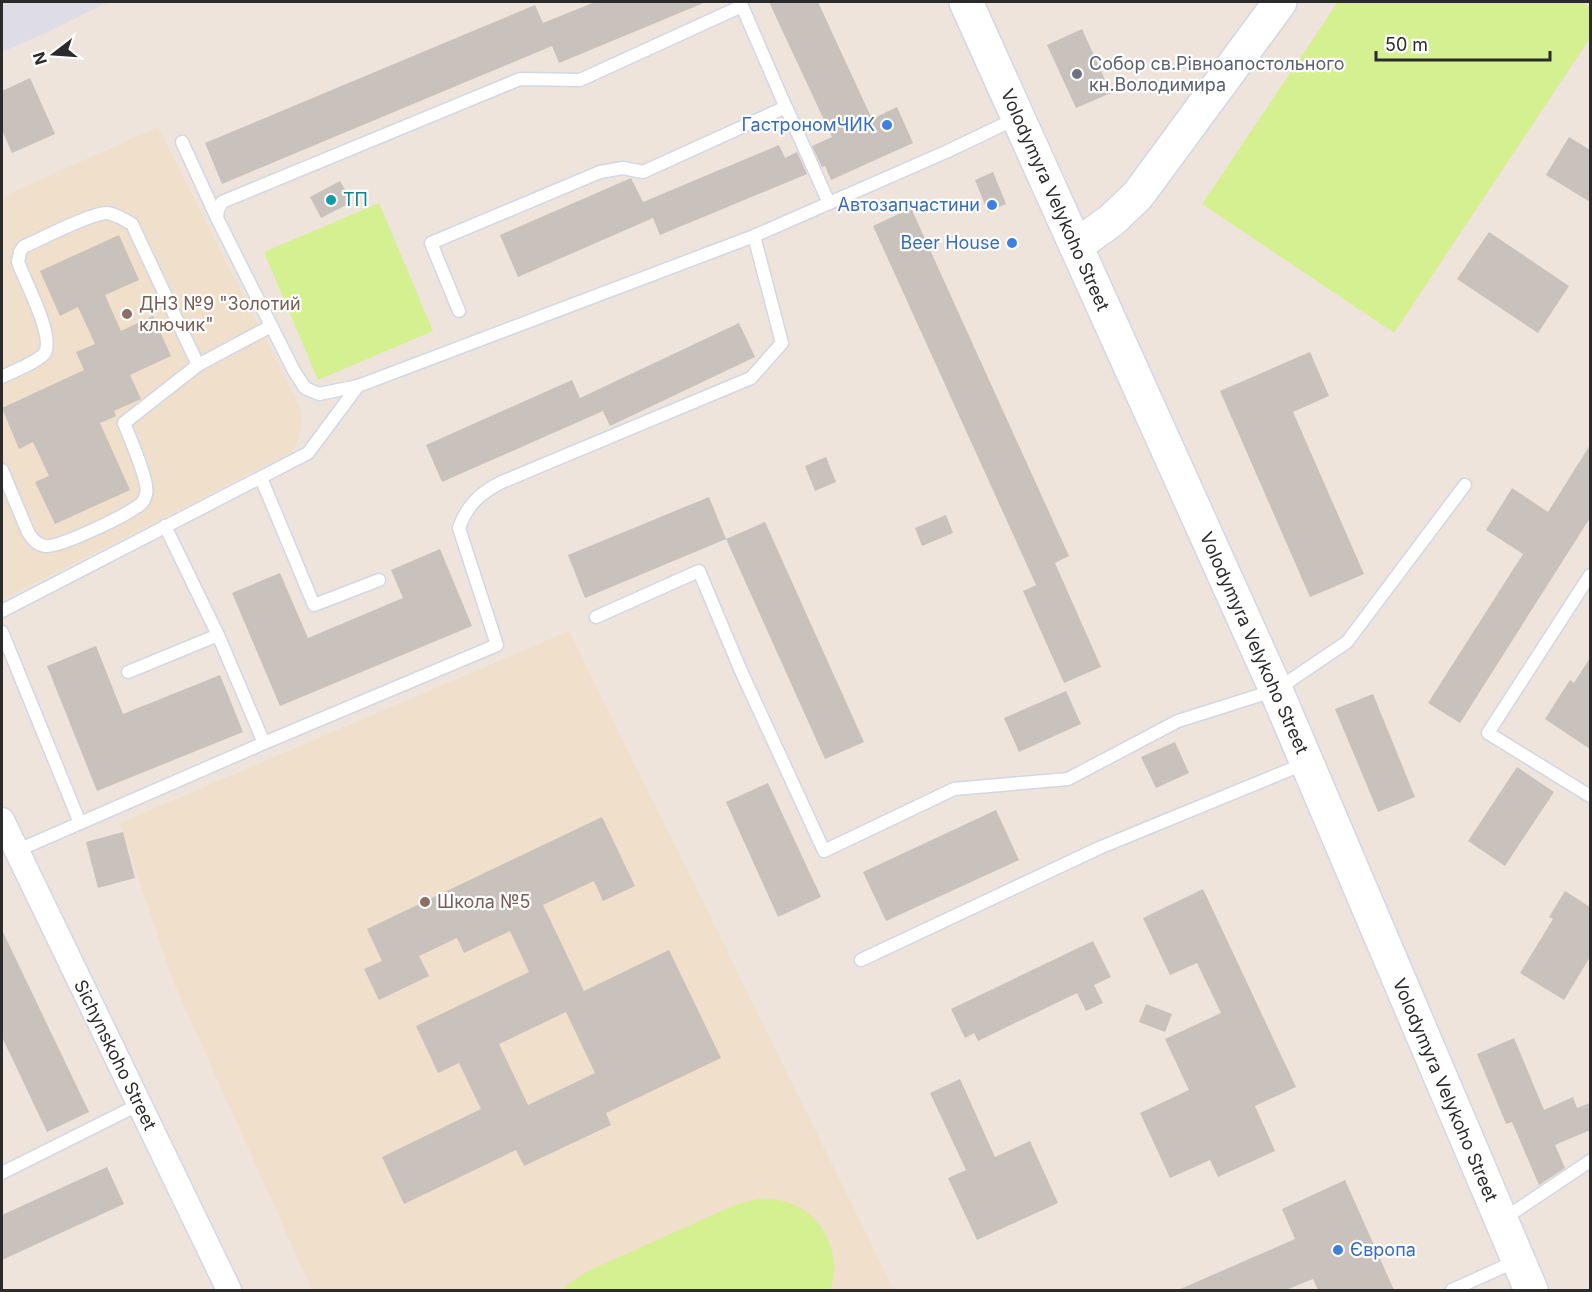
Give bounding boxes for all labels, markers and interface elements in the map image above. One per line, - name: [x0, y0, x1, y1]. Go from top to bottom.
- north arrow: [24, 24, 84, 84]
- scale bar: [1376, 24, 1550, 62]
- text: 50 m: [1385, 34, 1428, 55]
- text: N: [28, 50, 51, 67]
- place label: Собор св.Рівноапостольного кн.Володимира: [1089, 53, 1345, 95]
- marker: Собор св.Рівноапостольного кн.Володимира: [1070, 67, 1084, 81]
- street label: Volodymyra Velykoho Street: [997, 86, 1114, 314]
- place label: ГастрономЧИК: [741, 114, 875, 135]
- marker: ГастрономЧИК: [880, 118, 894, 132]
- place label: ТП: [343, 189, 368, 210]
- marker: ТП: [324, 193, 338, 207]
- place label: Автозапчастини: [838, 194, 980, 215]
- marker: Автозапчастини: [985, 198, 999, 212]
- place label: Beer House: [901, 232, 1000, 253]
- marker: Beer House: [1005, 236, 1019, 250]
- place label: ДНЗ №9 "Золотий ключик": [139, 293, 301, 335]
- marker: ДНЗ №9 "Золотий ключик": [120, 307, 134, 321]
- street label: Volodymyra Velykoho Street: [1196, 529, 1313, 757]
- place label: Школа №5: [437, 891, 531, 912]
- marker: Школа №5: [418, 895, 432, 909]
- street label: Volodymyra Velykoho Street: [1389, 975, 1502, 1205]
- street label: Sichynskoho Street: [70, 976, 161, 1133]
- place label: Європа: [1350, 1239, 1416, 1260]
- marker: Європа: [1331, 1243, 1345, 1257]

